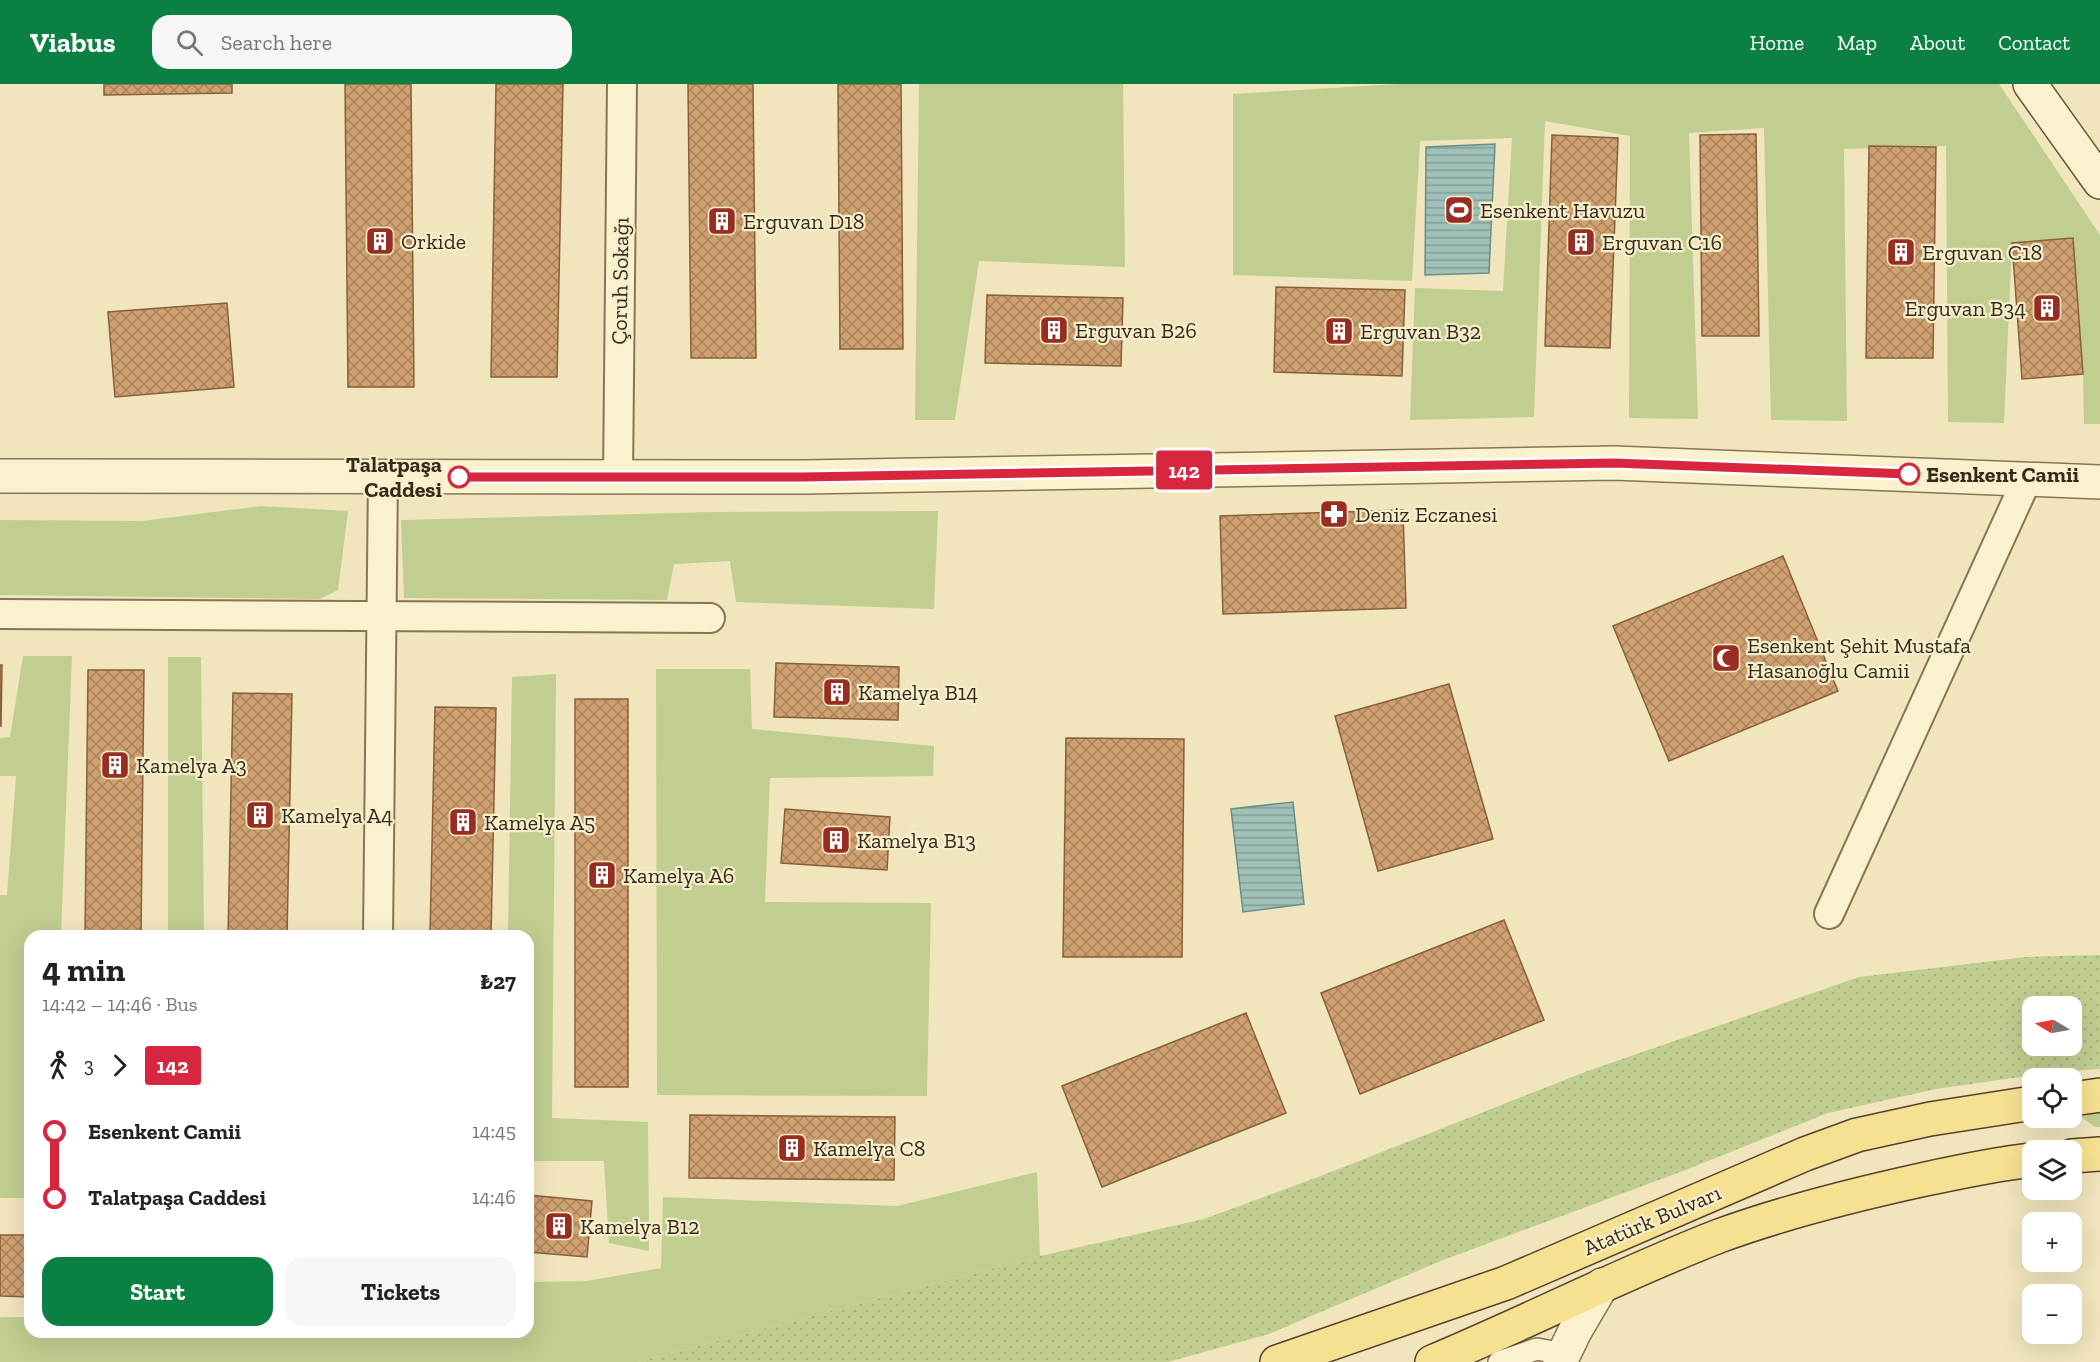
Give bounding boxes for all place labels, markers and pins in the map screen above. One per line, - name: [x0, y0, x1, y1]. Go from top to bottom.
- sports icon: Esenkent Havuzu: [1443, 194, 1475, 226]
- place label: Esenkent Havuzu: [1480, 197, 1646, 224]
- building icon: Erguvan D18: [706, 205, 738, 237]
- place label: Erguvan D18: [743, 208, 865, 235]
- building icon: Orkide: [364, 225, 396, 257]
- building icon: Erguvan C16: [1565, 226, 1597, 258]
- place label: Orkide: [401, 228, 466, 255]
- place label: Erguvan C16: [1602, 229, 1722, 256]
- building icon: Erguvan C18: [1885, 236, 1917, 268]
- place label: Erguvan C18: [1922, 239, 2042, 266]
- building icon: Erguvan B34: [2031, 292, 2063, 324]
- place label: Erguvan B34: [1904, 295, 2026, 322]
- building icon: Erguvan B26: [1038, 314, 1070, 346]
- building icon: Erguvan B32: [1323, 315, 1355, 347]
- place label: Erguvan B26: [1075, 317, 1197, 344]
- place label: Erguvan B32: [1360, 318, 1481, 345]
- place label: Talatpaşa Caddesi: [346, 451, 442, 503]
- place label: Esenkent Camii: [1926, 461, 2080, 488]
- marker: Esenkent Camii: [1898, 463, 1920, 485]
- marker: Talatpaşa Caddesi: [448, 466, 470, 488]
- pharmacy icon: Deniz Eczanesi: [1318, 498, 1350, 530]
- place label: Deniz Eczanesi: [1355, 501, 1498, 528]
- place label: Esenkent Şehit Mustafa Hasanoğlu Camii: [1747, 632, 1971, 684]
- mosque icon: Esenkent Şehit Mustafa Hasanoğlu Camii: [1710, 642, 1742, 674]
- building icon: Kamelya B14: [821, 676, 853, 708]
- place label: Kamelya B14: [858, 679, 978, 706]
- building icon: Kamelya A3: [99, 749, 131, 781]
- place label: Kamelya A3: [136, 752, 247, 779]
- building icon: Kamelya A4: [244, 799, 276, 831]
- place label: Kamelya A4: [281, 802, 393, 829]
- building icon: Kamelya A5: [447, 806, 479, 838]
- place label: Kamelya A5: [484, 809, 595, 836]
- building icon: Kamelya B13: [820, 824, 852, 856]
- place label: Kamelya B13: [857, 827, 976, 854]
- building icon: Kamelya A6: [586, 859, 618, 891]
- place label: Kamelya A6: [623, 862, 735, 889]
- building icon: Kamelya C8: [776, 1132, 808, 1164]
- place label: Kamelya C8: [813, 1135, 926, 1162]
- building icon: Kamelya B12: [543, 1210, 575, 1242]
- place label: Kamelya B12: [580, 1213, 700, 1240]

